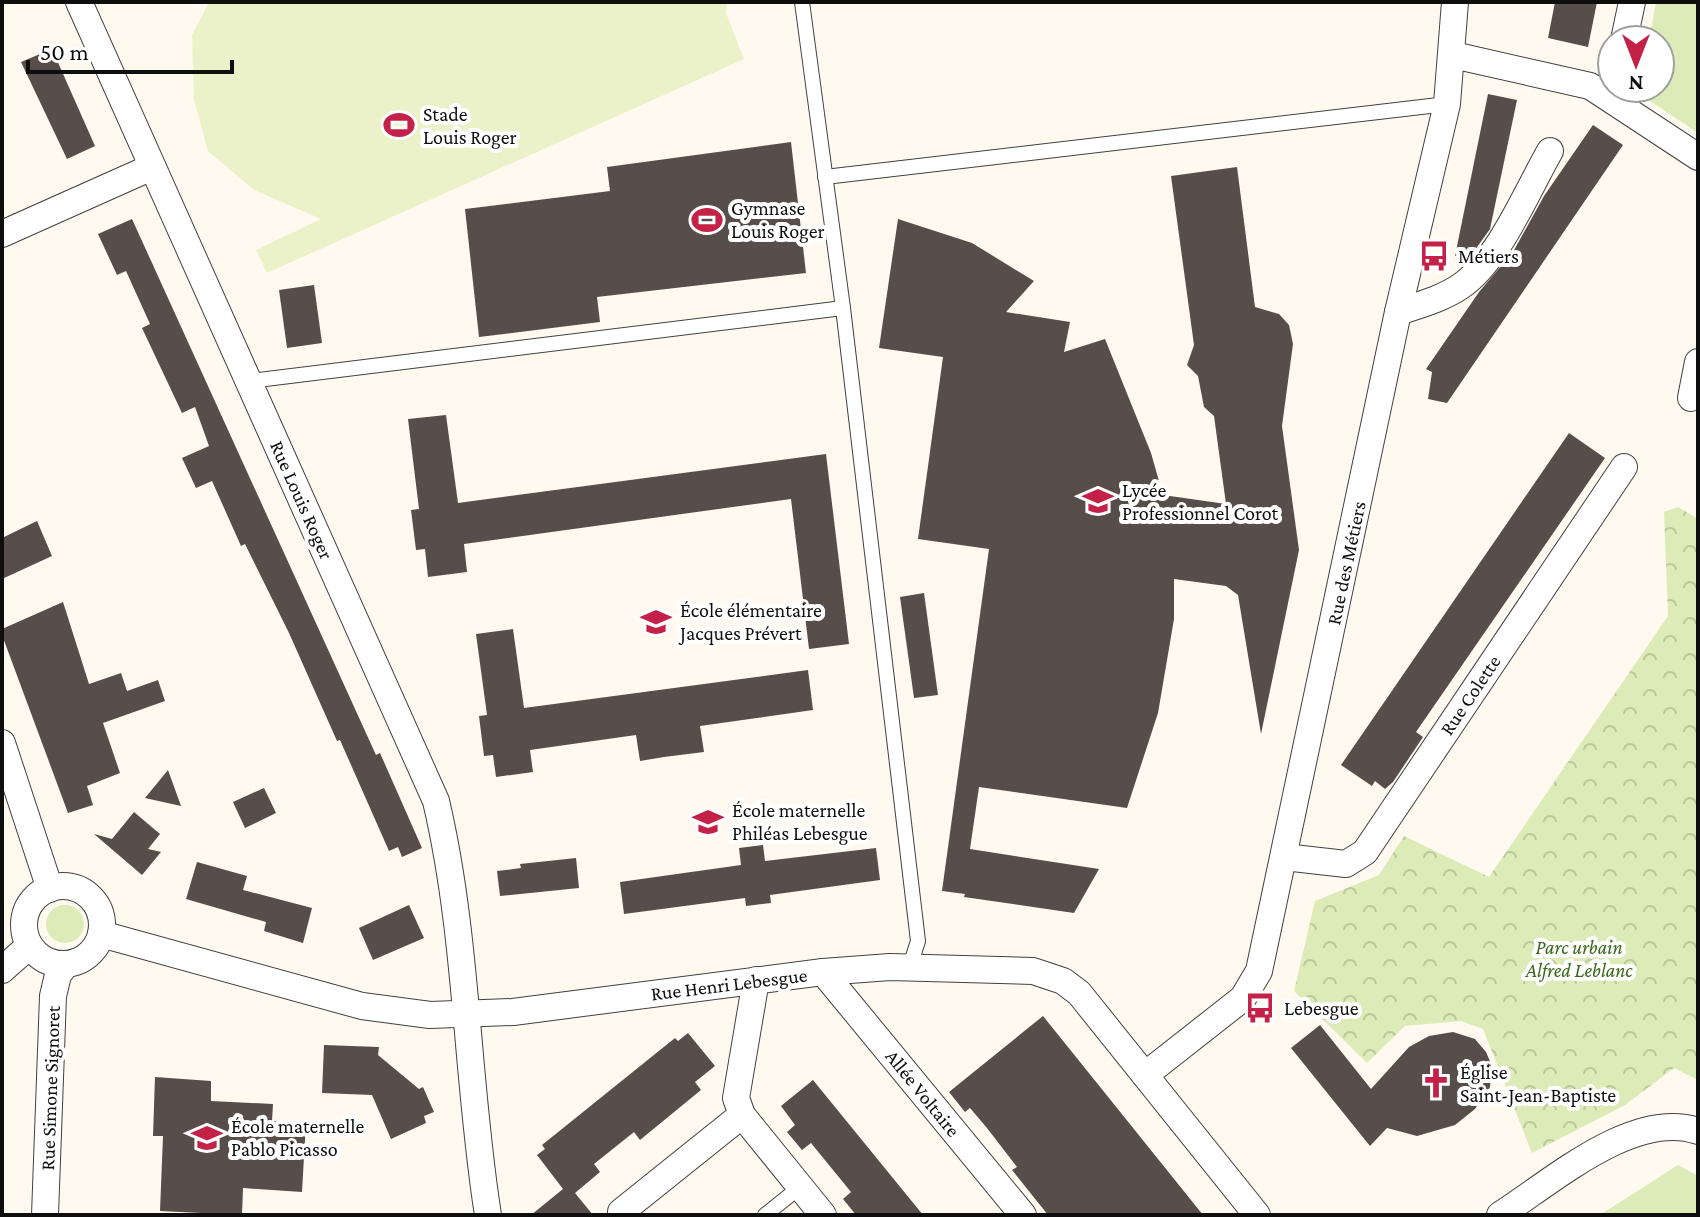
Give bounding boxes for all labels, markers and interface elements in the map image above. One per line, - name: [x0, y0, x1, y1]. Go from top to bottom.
- scale bar: [28, 24, 232, 74]
- north arrow: [1596, 24, 1676, 104]
- text: 50 m: [40, 38, 89, 65]
- text: N: [1629, 71, 1644, 96]
- place label: Stade Louis Roger: [423, 103, 517, 149]
- sports icon: Stade Louis Roger: [382, 108, 416, 142]
- place label: Gymnase Louis Roger: [731, 197, 825, 243]
- sports icon: Gymnase Louis Roger: [690, 203, 724, 237]
- bus stop icon: Métiers: [1417, 239, 1451, 273]
- place label: Métiers: [1458, 245, 1519, 267]
- street label: Rue Louis Roger: [265, 437, 338, 563]
- place label: Lycée Professionnel Corot: [1122, 479, 1279, 524]
- school or university icon: Lycée Professionnel Corot: [1081, 484, 1115, 518]
- street label: Rue des Métiers: [1322, 499, 1370, 627]
- place label: École élémentaire Jacques Prévert: [678, 599, 822, 645]
- school or university icon: École élémentaire Jacques Prévert: [639, 605, 673, 639]
- street label: Rue Colette: [1435, 651, 1505, 739]
- place label: École maternelle Philéas Lebesgue: [732, 799, 868, 845]
- school or university icon: École maternelle Philéas Lebesgue: [691, 805, 725, 839]
- park label: Parc urbain Alfred Leblanc: [1525, 936, 1633, 982]
- street label: Rue Henri Lebesgue: [650, 963, 809, 1006]
- bus stop icon: Lebesgue: [1243, 991, 1277, 1025]
- place label: Lebesgue: [1284, 997, 1359, 1020]
- street label: Rue Simone Signoret: [36, 1005, 65, 1171]
- street label: Allée Voltaire: [881, 1045, 965, 1141]
- place label: Église Saint-Jean-Baptiste: [1460, 1061, 1616, 1107]
- church icon: Église Saint-Jean-Baptiste: [1419, 1066, 1453, 1100]
- place label: École maternelle Pablo Picasso: [231, 1115, 365, 1160]
- school or university icon: École maternelle Pablo Picasso: [190, 1121, 224, 1155]

